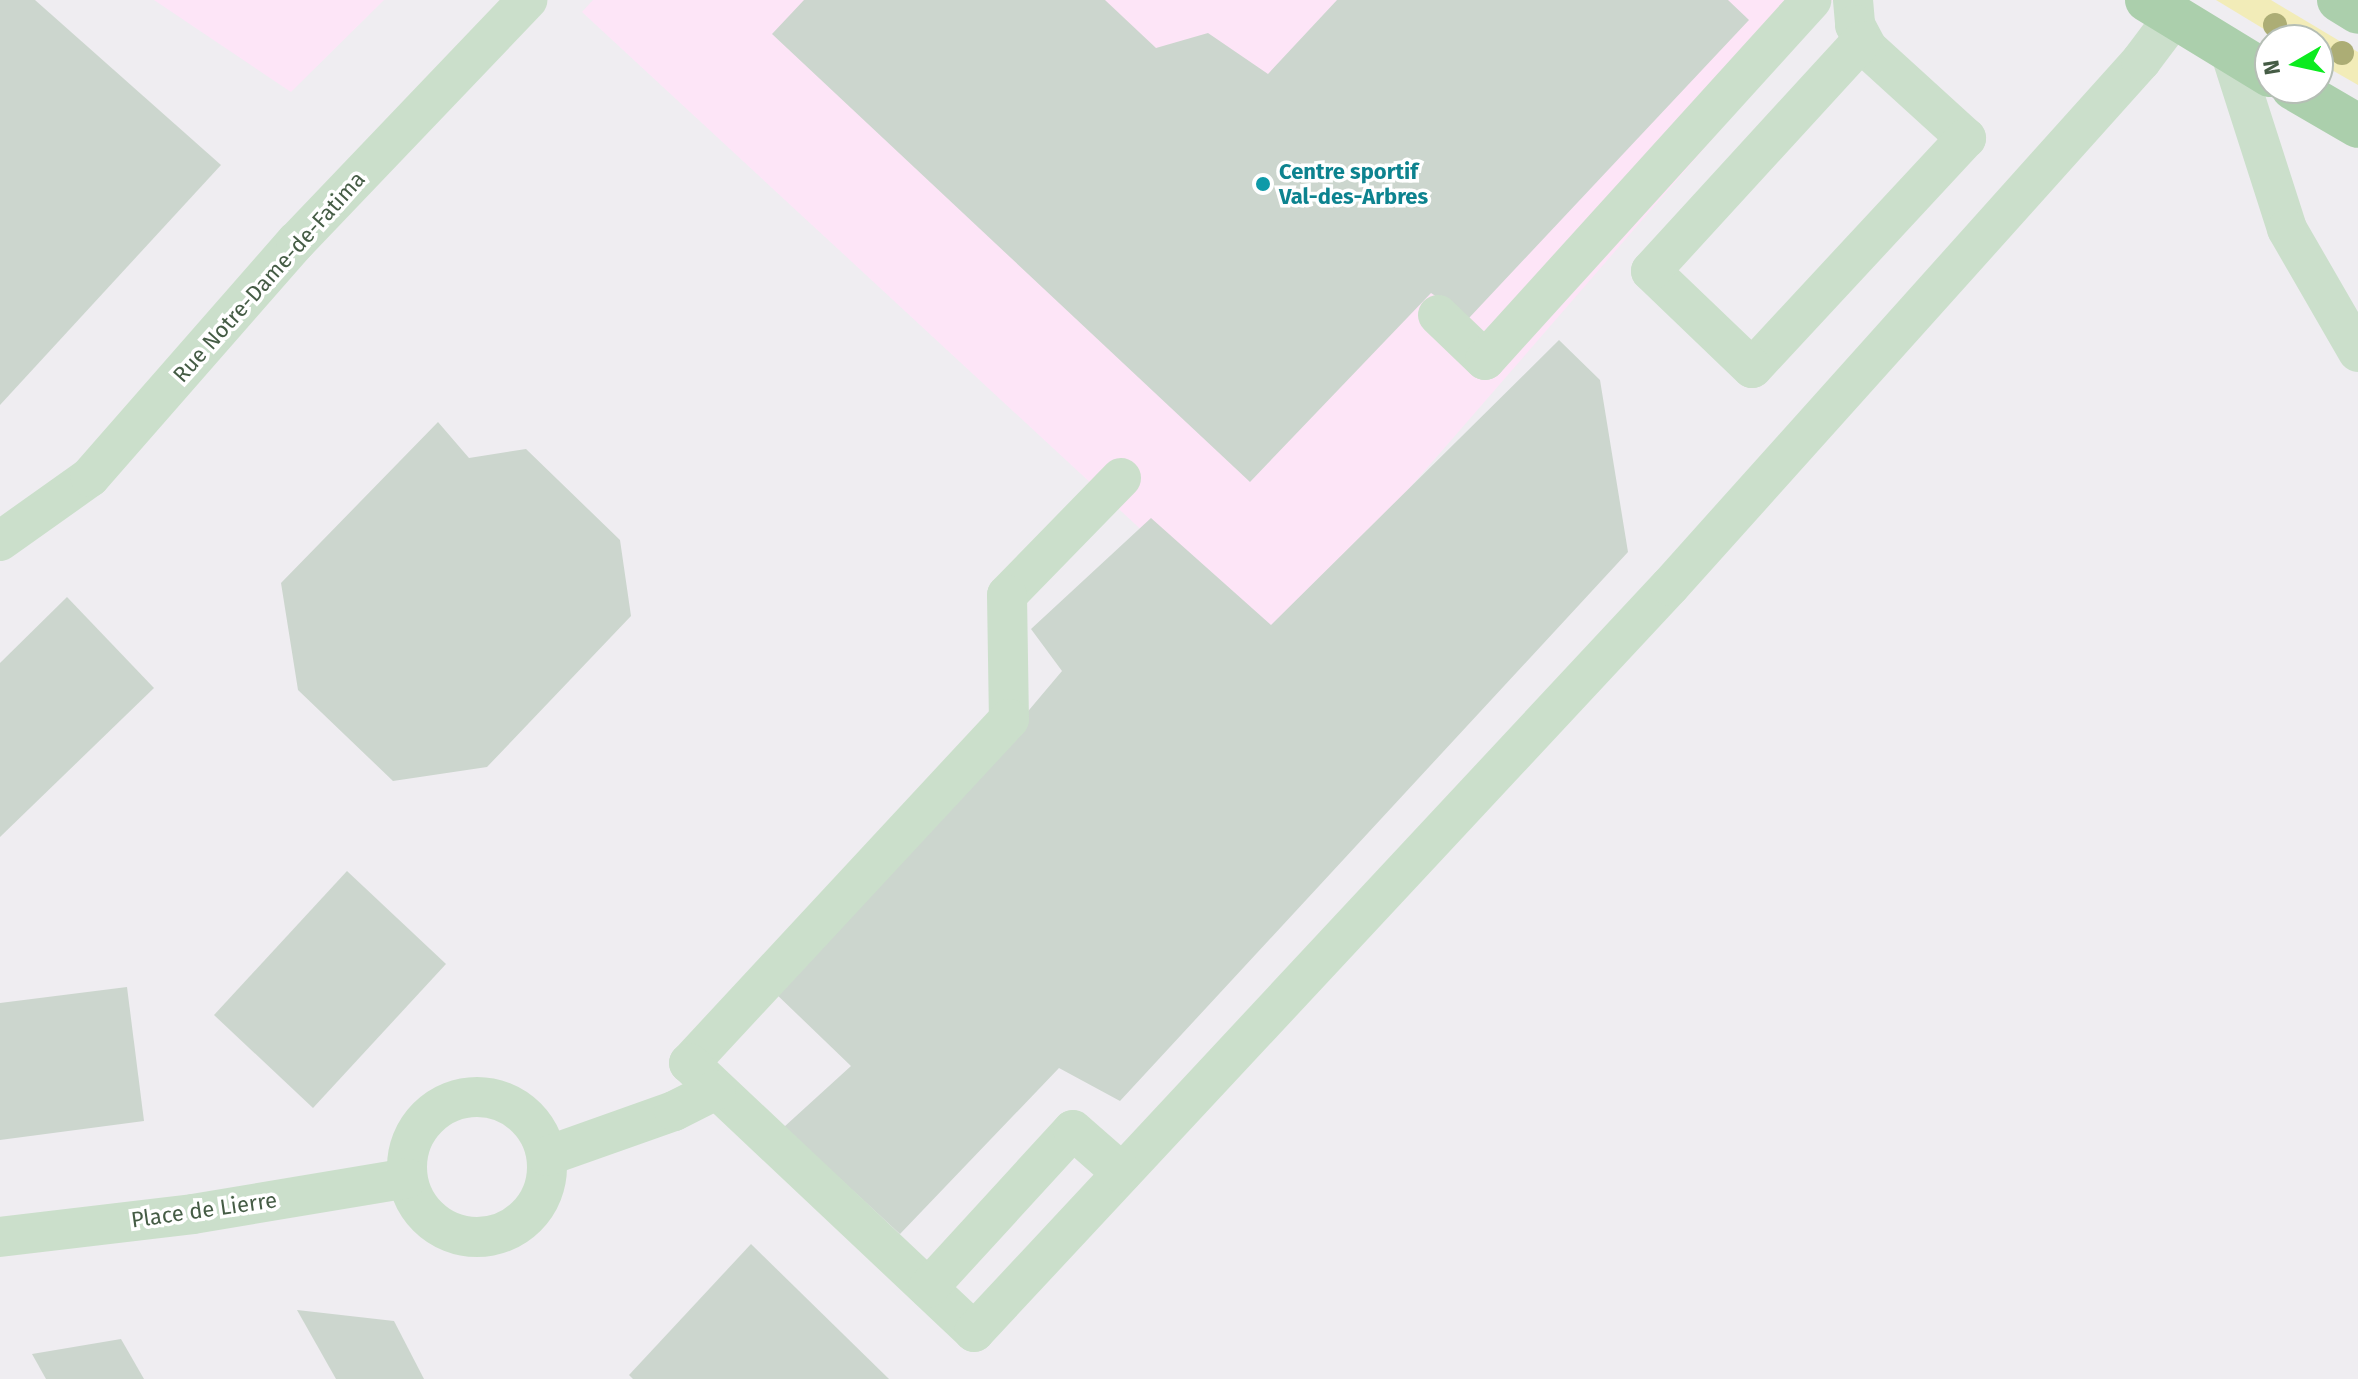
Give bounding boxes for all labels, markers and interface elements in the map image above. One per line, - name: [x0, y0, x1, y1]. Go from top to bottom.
- north arrow: [2254, 24, 2334, 104]
- text: N: [2257, 58, 2286, 77]
- place label: Centre sportif Val-des-Arbres: [1279, 158, 1428, 210]
- street label: Rue Notre-Dame-de-Fatima: [167, 166, 371, 388]
- marker: Centre sportif Val-des-Arbres: [1254, 175, 1272, 193]
- street label: Place de Lierre: [129, 1187, 279, 1233]

